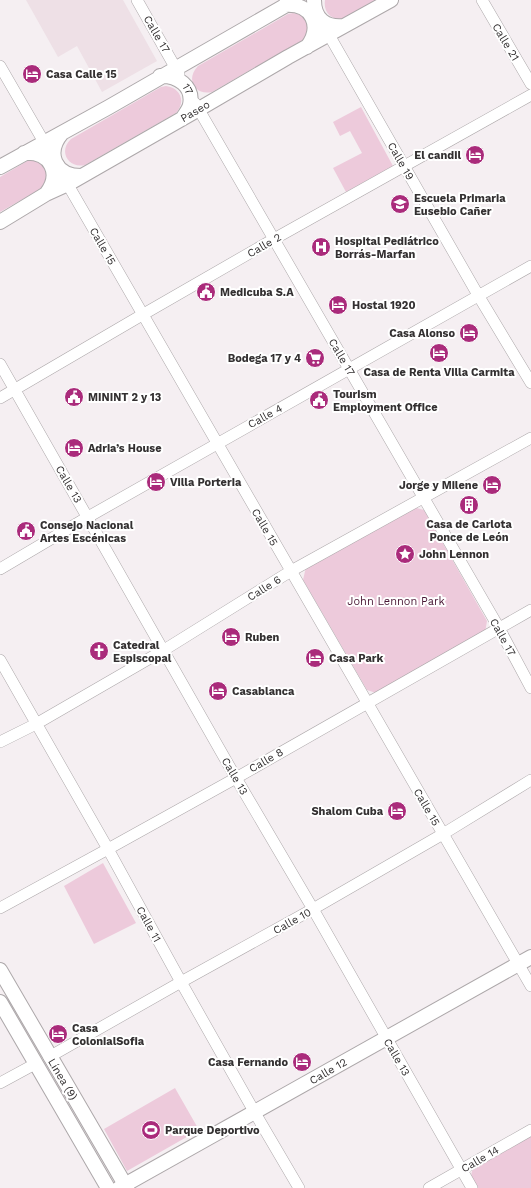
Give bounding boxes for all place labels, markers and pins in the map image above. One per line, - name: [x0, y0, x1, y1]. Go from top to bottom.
- hotel icon: Casa Calle 15: [21, 63, 43, 85]
- place label: Casa Calle 15: [46, 68, 117, 81]
- hotel icon: El candil: [464, 144, 486, 166]
- place label: El candil: [414, 149, 461, 162]
- place label: Escuela Primaria Eusebio Cañer: [414, 192, 506, 218]
- school or university icon: Escuela Primaria Eusebio Cañer: [389, 193, 411, 215]
- place label: Hospital Pediátrico Borrás-Marfan: [335, 235, 439, 261]
- hospital icon: Hospital Pediátrico Borrás-Marfan: [310, 236, 332, 258]
- public building icon: Medicuba S.A: [195, 281, 217, 303]
- place label: Medicuba S.A: [220, 286, 294, 299]
- hotel icon: Hostal 1920: [327, 294, 349, 316]
- place label: Hostal 1920: [352, 299, 416, 312]
- hotel icon: Casa Alonso: [458, 322, 480, 344]
- place label: Casa Alonso: [389, 327, 455, 340]
- hotel icon: Casa de Renta Villa Carmita: [428, 342, 450, 364]
- supermarket icon: Bodega 17 y 4: [304, 347, 326, 369]
- place label: Bodega 17 y 4: [228, 352, 301, 365]
- place label: Casa de Renta Villa Carmita: [363, 366, 515, 379]
- public building icon: MININT 2 y 13: [63, 386, 85, 408]
- place label: Tourism Employment Office: [333, 388, 438, 414]
- public building icon: Tourism Employment Office: [308, 389, 330, 411]
- place label: MININT 2 y 13: [88, 391, 162, 404]
- hotel icon: Adria’s House: [63, 437, 85, 459]
- place label: Adria’s House: [88, 442, 162, 455]
- hotel icon: Villa Porteria: [145, 471, 167, 493]
- hotel icon: Jorge y Milene: [481, 474, 503, 496]
- place label: Villa Porteria: [170, 476, 242, 489]
- place label: Jorge y Milene: [399, 479, 478, 492]
- building icon: Casa de Carlota Ponce de León: [458, 494, 480, 516]
- place label: Casa de Carlota Ponce de León: [426, 518, 512, 544]
- place label: Consejo Nacional Artes Escénicas: [40, 519, 134, 545]
- public building icon: Consejo Nacional Artes Escénicas: [15, 520, 37, 542]
- place icon: John Lennon: [394, 543, 416, 565]
- place label: John Lennon: [419, 548, 489, 561]
- hotel icon: Ruben: [220, 626, 242, 648]
- place label: Ruben: [245, 631, 280, 644]
- place label: Catedral Espiscopal: [113, 639, 172, 665]
- church icon: Catedral Espiscopal: [88, 640, 110, 662]
- hotel icon: Casa Park: [304, 647, 326, 669]
- place label: Casa Park: [329, 652, 384, 665]
- hotel icon: Casablanca: [207, 680, 229, 702]
- place label: Casablanca: [232, 685, 295, 698]
- hotel icon: Shalom Cuba: [386, 800, 408, 822]
- place label: Shalom Cuba: [312, 805, 384, 818]
- place label: Casa ColonialSofia: [72, 1022, 145, 1048]
- hotel icon: Casa ColonialSofia: [47, 1023, 69, 1045]
- hotel icon: Casa Fernando: [291, 1051, 313, 1073]
- place label: Casa Fernando: [208, 1056, 288, 1069]
- sports icon: Parque Deportivo: [140, 1119, 162, 1141]
- place label: Parque Deportivo: [165, 1124, 260, 1137]

